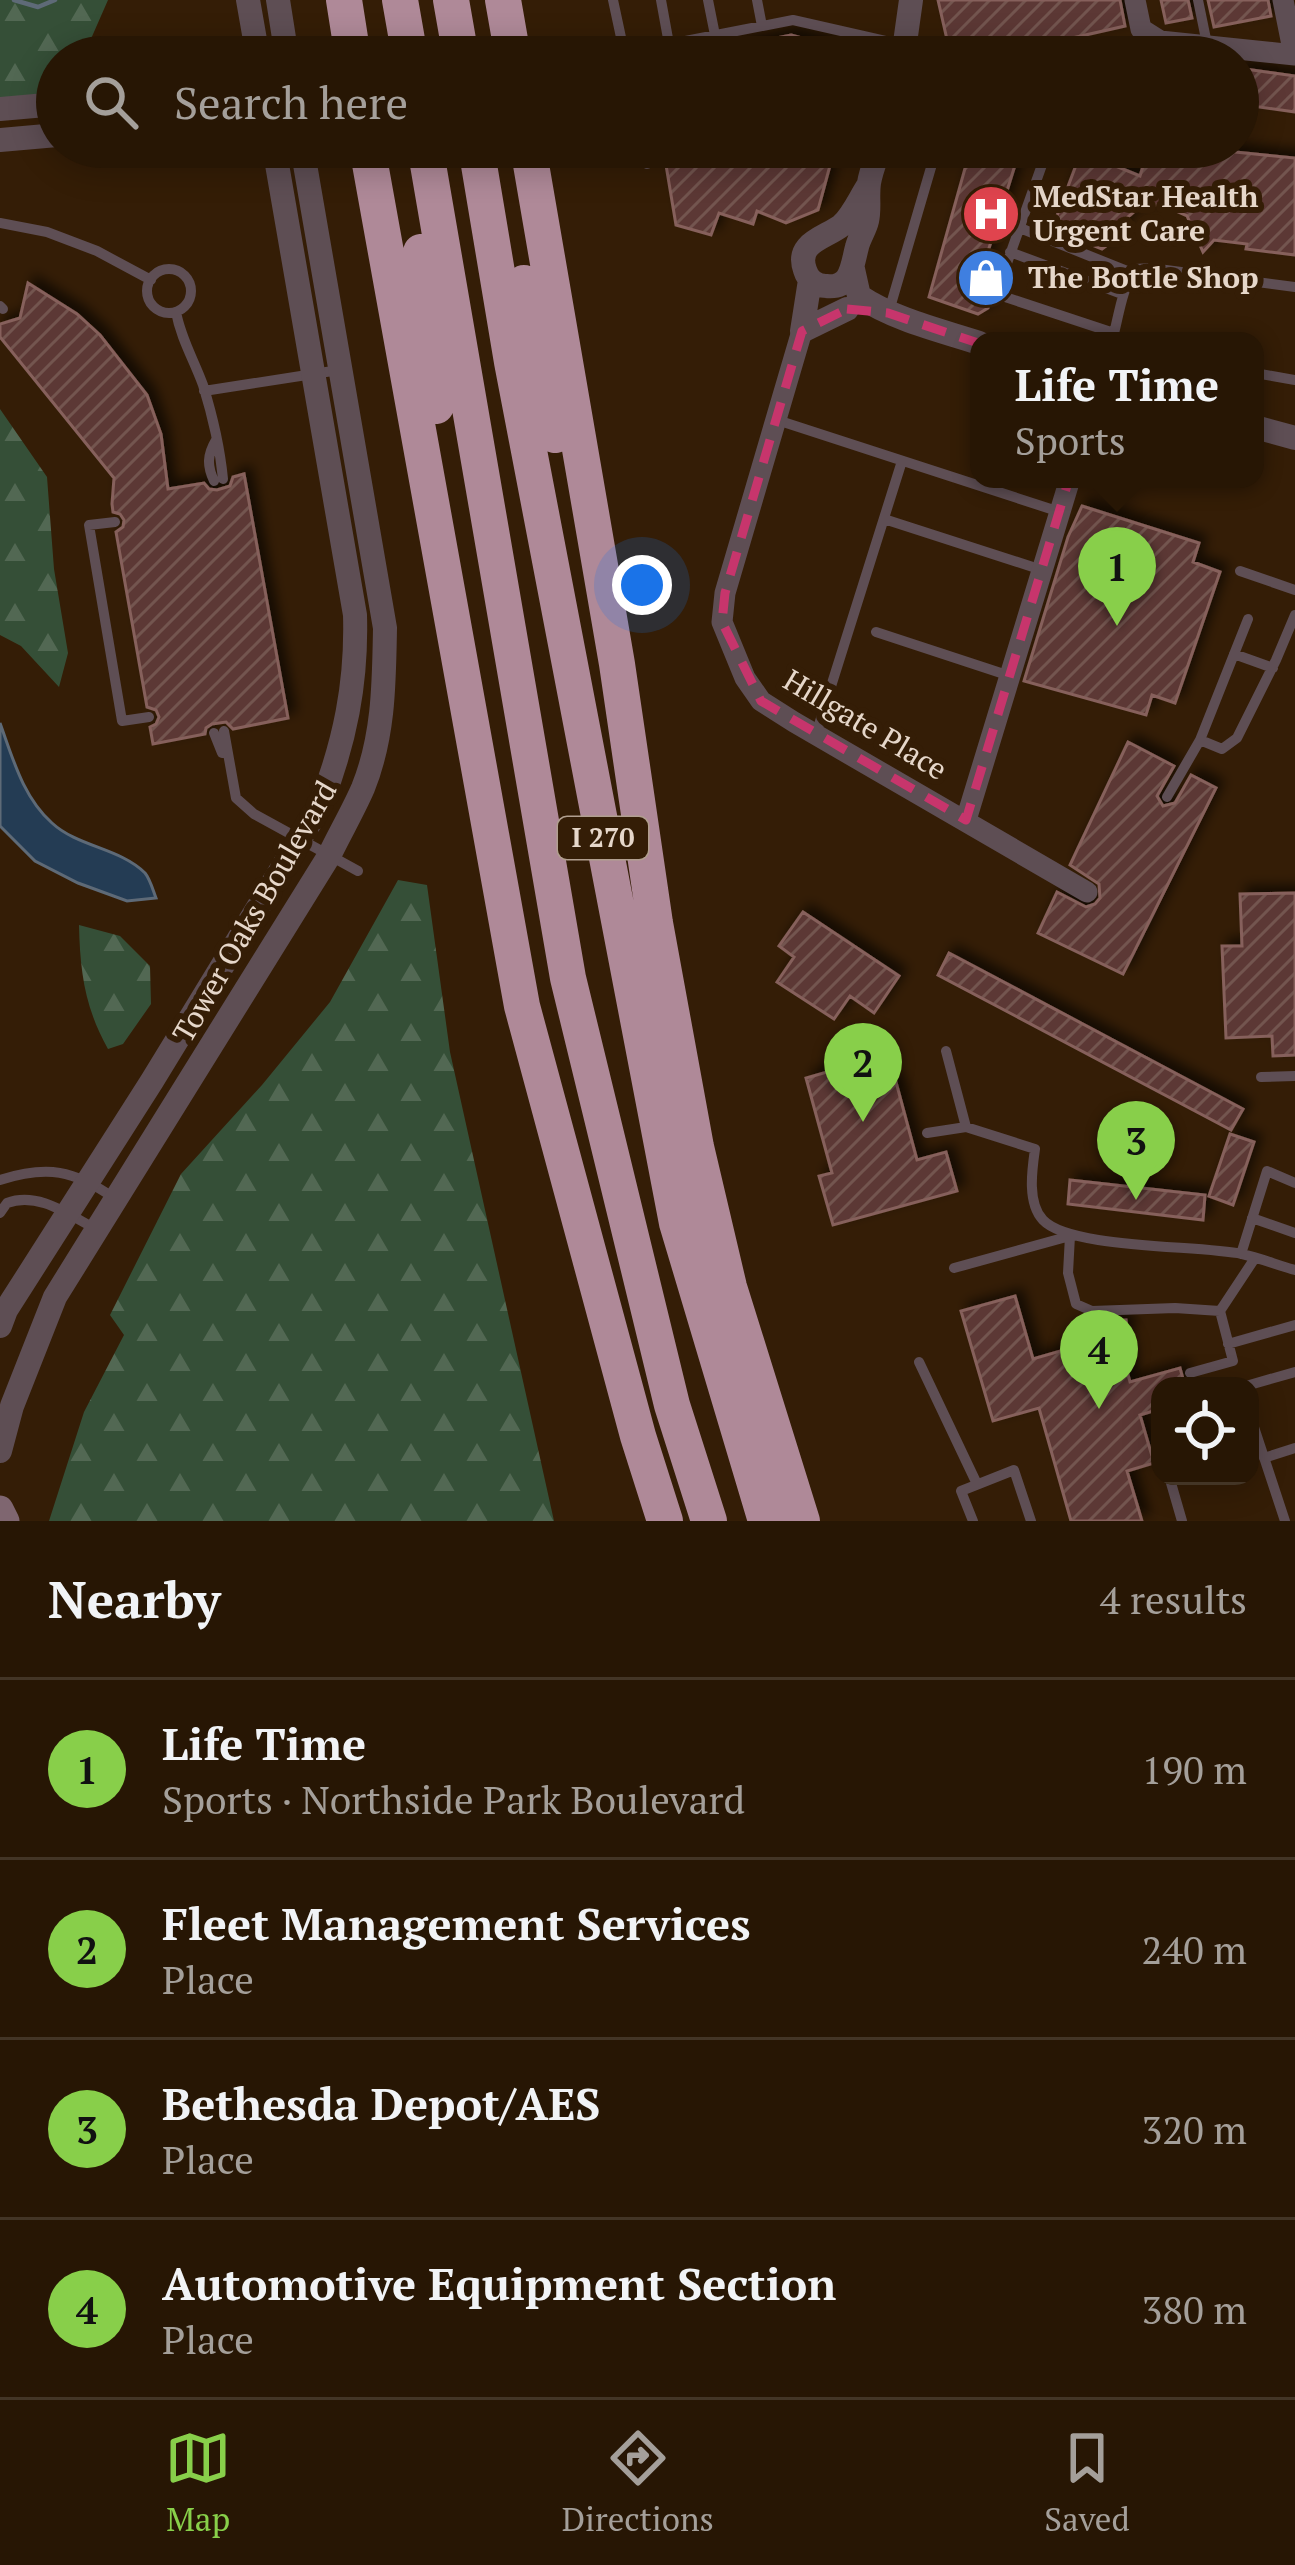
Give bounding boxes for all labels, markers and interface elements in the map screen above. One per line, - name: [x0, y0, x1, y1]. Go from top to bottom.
- search box: [36, 36, 1259, 168]
- icon: search: [78, 69, 144, 135]
- text: Search here: [174, 72, 408, 132]
- place label: MedStar Health Urgent Care: [1033, 176, 1258, 250]
- hospital icon: MedStar Health Urgent Care: [960, 183, 1022, 245]
- shop icon: The Bottle Shop: [955, 247, 1017, 309]
- place label: The Bottle Shop: [1028, 257, 1258, 297]
- popup: [970, 332, 1264, 488]
- text: Life Time: [1015, 354, 1219, 414]
- text: Sports: [1015, 414, 1126, 466]
- pin: 1: [1078, 527, 1156, 626]
- your location: [612, 555, 672, 615]
- street label: Hillgate Place: [776, 660, 955, 789]
- street label: Tower Oaks Boulevard: [163, 773, 345, 1050]
- road number: I 270: [558, 817, 648, 859]
- pin: 2: [824, 1023, 902, 1122]
- pin: 3: [1097, 1101, 1175, 1200]
- pin: 4: [1060, 1310, 1138, 1409]
- map controls: [1151, 1377, 1259, 1485]
- button: locate: [1151, 1377, 1259, 1485]
- text: Nearby: [48, 1565, 221, 1633]
- text: 4 results: [1100, 1573, 1247, 1625]
- text: Life Time: [162, 1713, 366, 1773]
- text: 1: [76, 1743, 98, 1795]
- text: 190 m: [1142, 1743, 1247, 1795]
- text: Sports · Northside Park Boulevard: [162, 1773, 745, 1825]
- text: Fleet Management Services: [162, 1893, 750, 1953]
- text: 2: [76, 1923, 98, 1975]
- text: 240 m: [1142, 1923, 1247, 1975]
- text: Place: [162, 1953, 254, 2005]
- text: Bethesda Depot/AES: [162, 2073, 600, 2133]
- text: 3: [76, 2103, 98, 2155]
- text: 320 m: [1142, 2103, 1247, 2155]
- text: Place: [162, 2133, 254, 2185]
- text: Automotive Equipment Section: [162, 2253, 836, 2313]
- text: 4: [76, 2283, 98, 2335]
- text: 380 m: [1142, 2283, 1247, 2335]
- text: Place: [162, 2313, 254, 2365]
- tab: Map: [165, 2425, 231, 2540]
- tab: Directions: [562, 2425, 714, 2540]
- tab: Saved: [1044, 2425, 1130, 2540]

